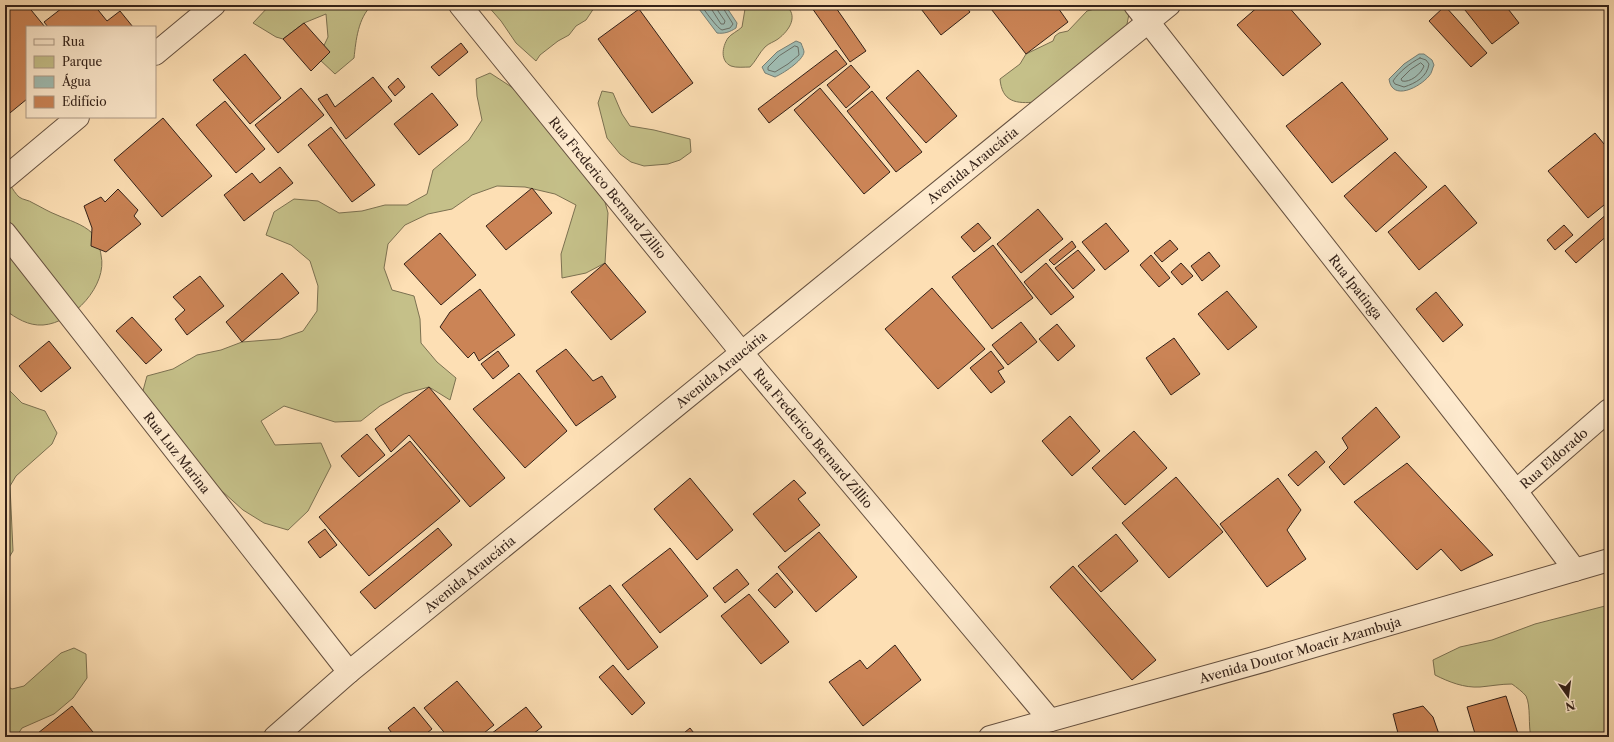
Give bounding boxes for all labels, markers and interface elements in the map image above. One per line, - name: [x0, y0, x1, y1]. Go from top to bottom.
- legend: [26, 26, 156, 118]
- text: Rua: [62, 34, 85, 49]
- text: Parque: [62, 54, 103, 69]
- text: Água: [61, 73, 92, 89]
- text: Edifício: [62, 94, 107, 109]
- street label: Rua Frederico Bernard Zillio: [546, 114, 670, 262]
- street label: Avenida Araucária: [923, 123, 1021, 207]
- street label: Rua Ipatinga: [1326, 251, 1386, 322]
- street label: Avenida Araucária: [672, 328, 770, 412]
- street label: Rua Frederico Bernard Zillio: [750, 365, 877, 511]
- street label: Rua Luz Marina: [140, 409, 214, 497]
- street label: Rua Eldorado: [1517, 424, 1591, 492]
- street label: Avenida Araucária: [420, 532, 518, 616]
- street label: Avenida Doutor Moacir Azambuja: [1196, 613, 1403, 687]
- north arrow: [1548, 676, 1588, 716]
- text: N: [1564, 698, 1577, 714]

